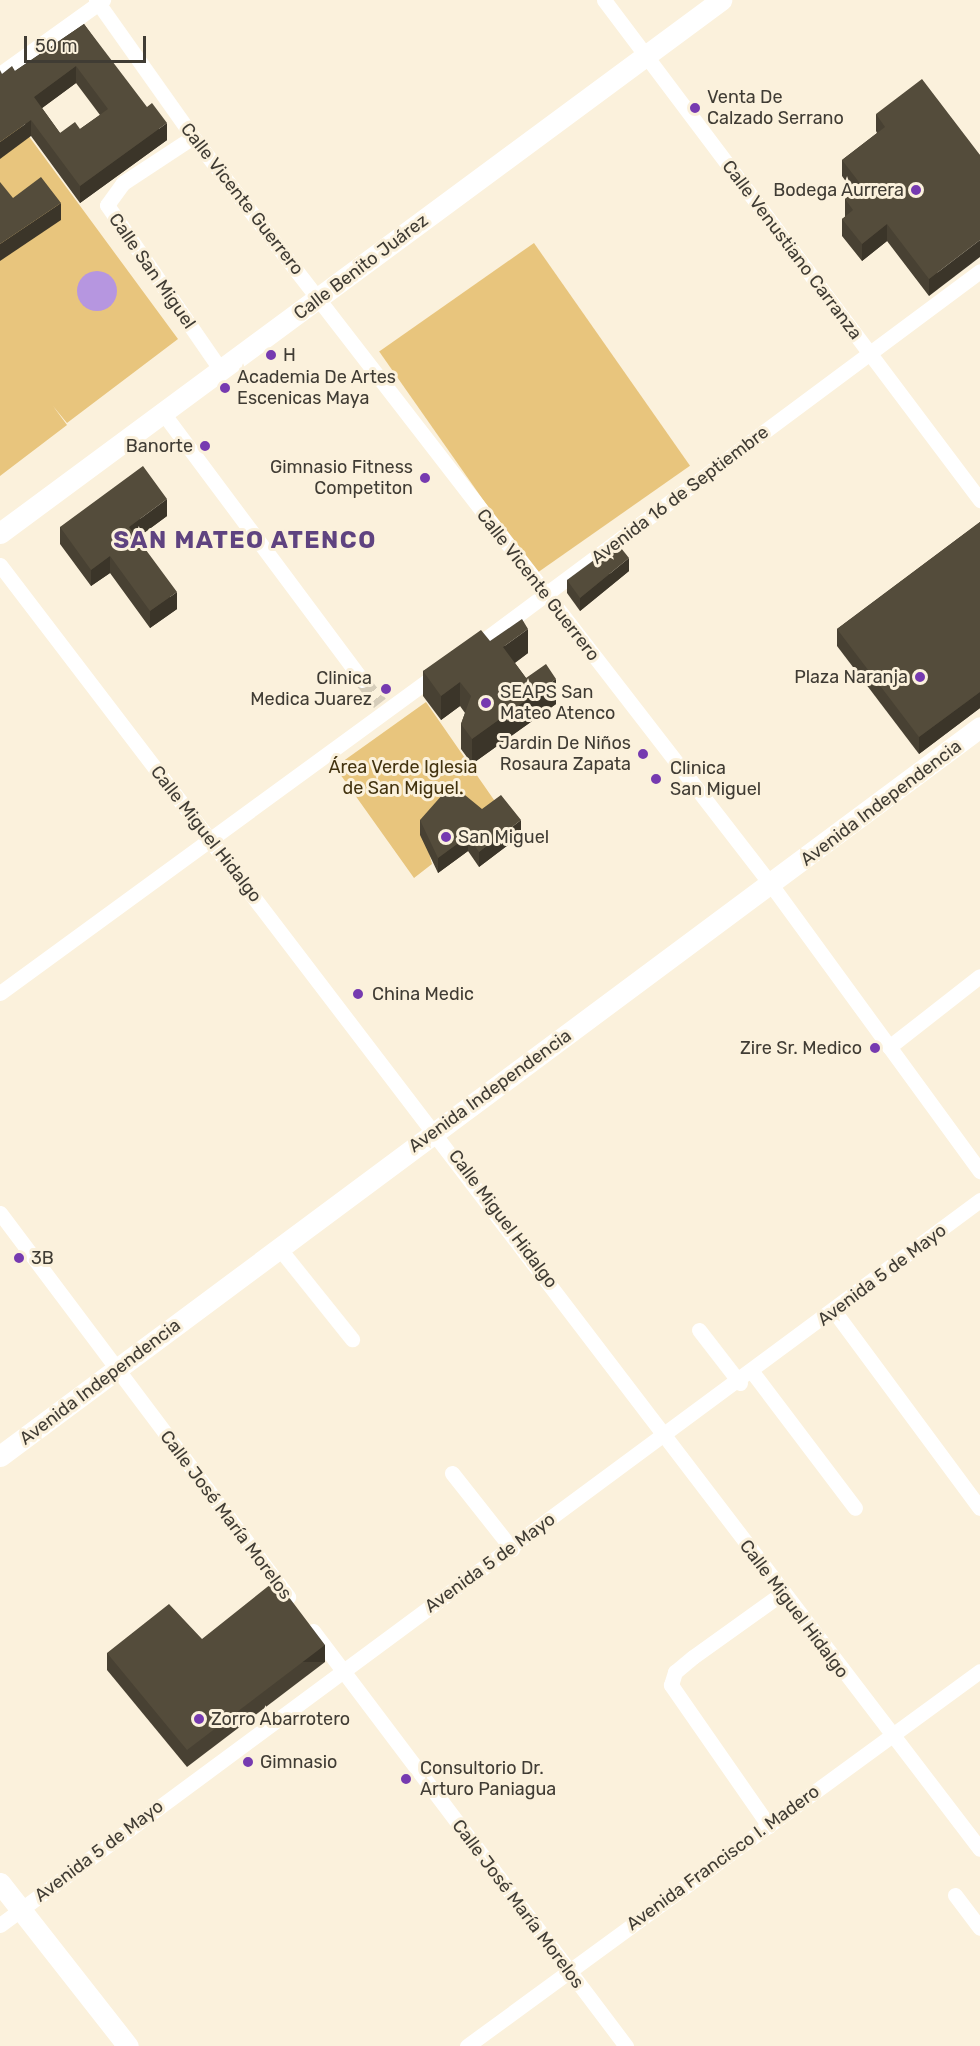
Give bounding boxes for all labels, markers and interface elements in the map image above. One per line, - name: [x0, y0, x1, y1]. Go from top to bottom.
- scale bar: [27, 24, 148, 62]
- text: 50 m: [35, 35, 78, 57]
- place label: Venta De Calzado Serrano: [707, 87, 844, 130]
- marker: Venta De Calzado Serrano: [688, 101, 702, 115]
- street label: Calle Vicente Guerrero: [176, 119, 308, 279]
- street label: Calle Venustiano Carranza: [717, 156, 867, 344]
- place label: Bodega Aurrera: [773, 179, 904, 201]
- marker: Bodega Aurrera: [909, 183, 923, 197]
- street label: Calle San Miguel: [104, 209, 200, 333]
- street label: Calle Benito Juárez: [290, 210, 432, 324]
- place label: H: [283, 344, 296, 366]
- marker: H: [264, 348, 278, 362]
- place label: Academia De Artes Escenicas Maya: [237, 367, 396, 410]
- marker: Academia De Artes Escenicas Maya: [218, 381, 232, 395]
- street label: Avenida 16 de Septiembre: [587, 421, 773, 569]
- place label: Banorte: [126, 435, 193, 457]
- marker: Banorte: [198, 439, 212, 453]
- place label: Gimnasio Fitness Competiton: [270, 457, 413, 500]
- marker: Gimnasio Fitness Competiton: [418, 471, 432, 485]
- street label: Calle Vicente Guerrero: [472, 505, 604, 665]
- district label: SAN MATEO ATENCO: [113, 527, 377, 555]
- place label: Plaza Naranja: [794, 666, 908, 688]
- place label: Clinica Medica Juarez: [250, 668, 372, 710]
- marker: Plaza Naranja: [913, 670, 927, 684]
- marker: Clinica Medica Juarez: [377, 680, 395, 698]
- place label: SEAPS San Mateo Atenco: [500, 682, 616, 724]
- marker: SEAPS San Mateo Atenco: [477, 694, 495, 712]
- place label: Jardin De Niños Rosaura Zapata: [499, 733, 631, 776]
- street label: Avenida Independencia: [796, 735, 966, 871]
- marker: Jardin De Niños Rosaura Zapata: [636, 747, 650, 761]
- park label: Área Verde Iglesia de San Miguel.: [328, 757, 478, 800]
- place label: Clinica San Miguel: [670, 758, 761, 800]
- street label: Calle Miguel Hidalgo: [146, 761, 266, 907]
- marker: Clinica San Miguel: [647, 770, 665, 788]
- place label: San Miguel: [458, 826, 549, 848]
- marker: San Miguel: [439, 830, 453, 844]
- place label: China Medic: [372, 983, 474, 1005]
- marker: China Medic: [349, 985, 367, 1003]
- street label: Avenida Independencia: [404, 1025, 576, 1157]
- place label: Zire Sr. Medico: [740, 1037, 862, 1059]
- marker: Zire Sr. Medico: [866, 1039, 884, 1057]
- street label: Calle Miguel Hidalgo: [444, 1146, 562, 1292]
- street label: Avenida 5 de Mayo: [813, 1219, 951, 1331]
- place label: 3B: [31, 1247, 54, 1269]
- marker: 3B: [12, 1251, 26, 1265]
- street label: Avenida Independencia: [15, 1314, 185, 1450]
- street label: Calle José María Morelos: [156, 1426, 296, 1604]
- street label: Avenida 5 de Mayo: [421, 1508, 559, 1618]
- street label: Calle Miguel Hidalgo: [735, 1536, 853, 1682]
- place label: Zorro Abarrotero: [211, 1708, 351, 1730]
- marker: Zorro Abarrotero: [192, 1712, 206, 1726]
- place label: Gimnasio: [260, 1751, 337, 1773]
- marker: Gimnasio: [241, 1755, 255, 1769]
- place label: Consultorio Dr. Arturo Paniagua: [420, 1758, 556, 1800]
- marker: Consultorio Dr. Arturo Paniagua: [397, 1770, 415, 1788]
- street label: Avenida Francisco I. Madero: [622, 1781, 824, 1935]
- street label: Avenida 5 de Mayo: [30, 1795, 168, 1907]
- street label: Calle José María Morelos: [448, 1815, 588, 1993]

